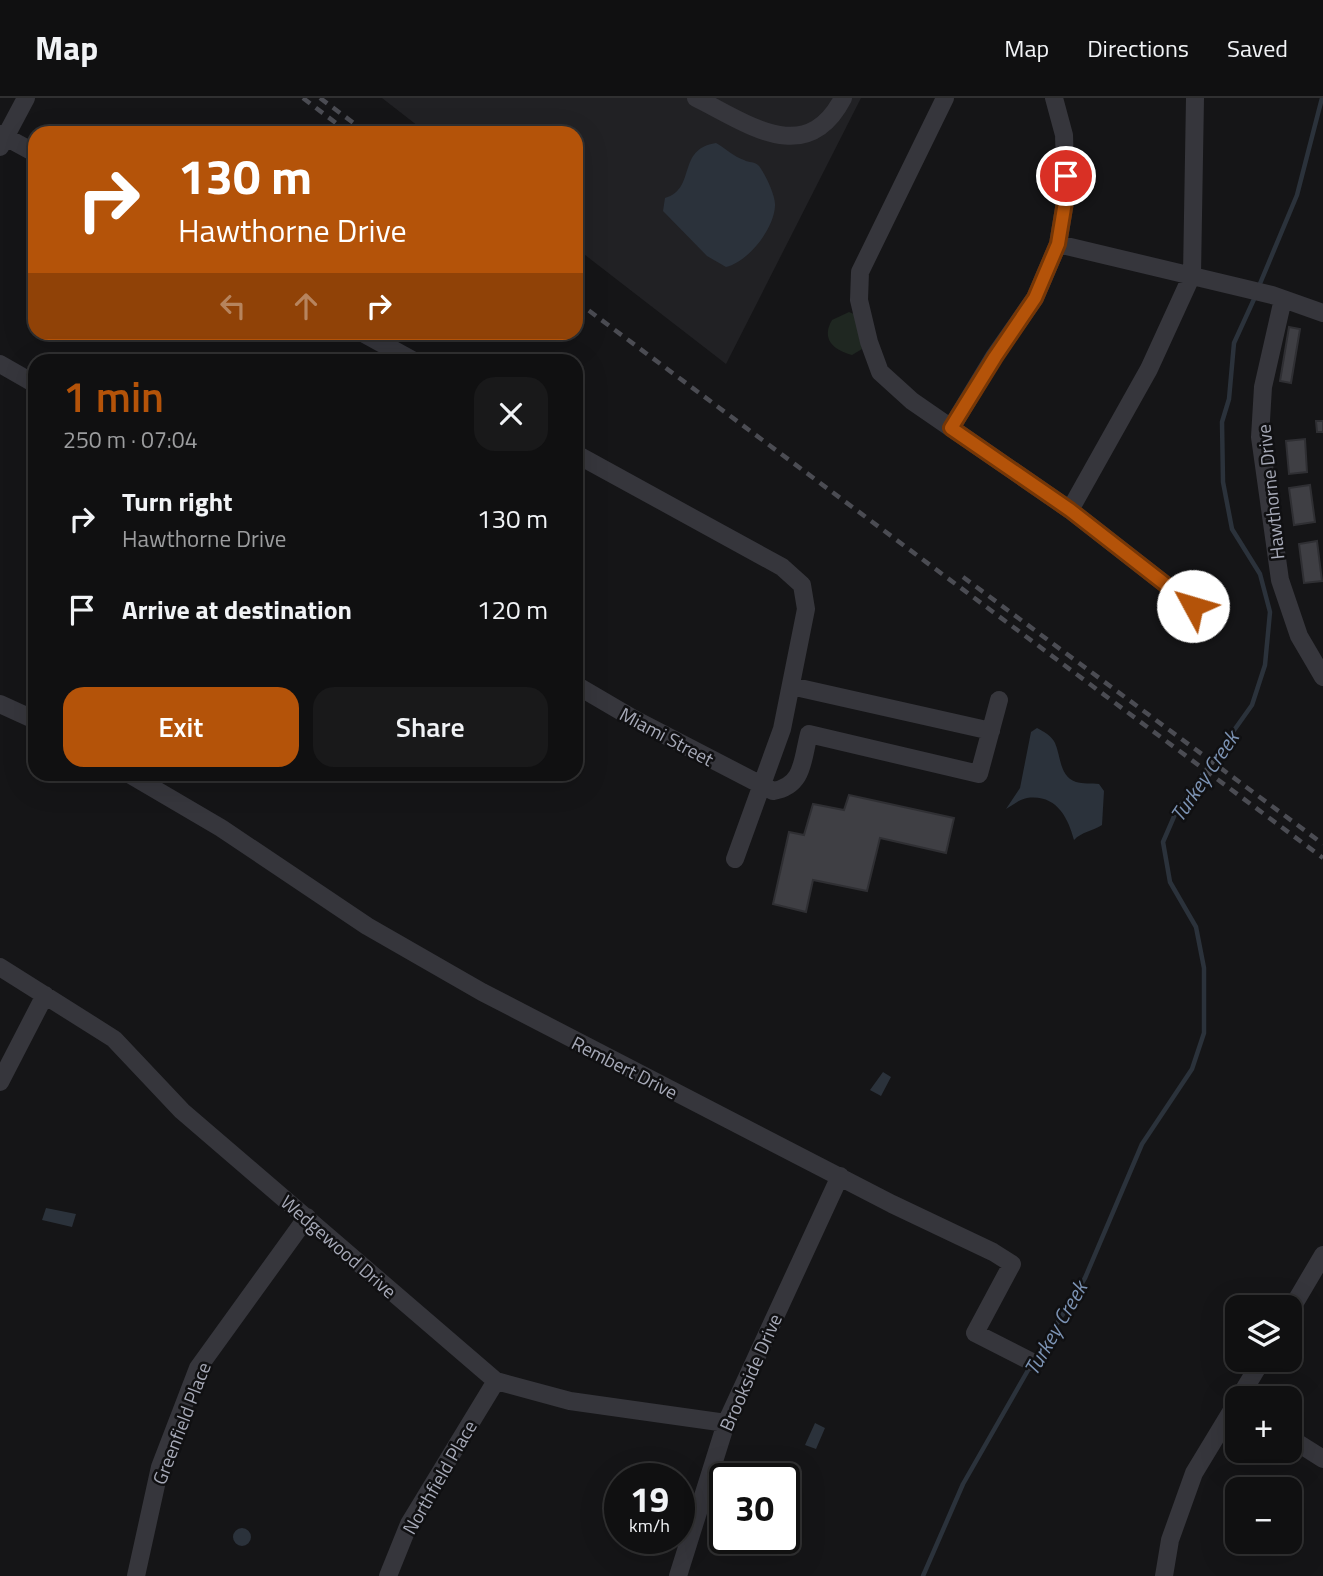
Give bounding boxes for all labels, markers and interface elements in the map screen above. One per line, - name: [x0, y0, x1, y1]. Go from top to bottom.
- text: Map: [35, 23, 98, 73]
- text: Map: [1004, 30, 1049, 66]
- text: Directions: [1087, 30, 1189, 66]
- text: Saved: [1227, 30, 1288, 66]
- text: 130 m: [178, 138, 312, 213]
- pin: [1036, 146, 1096, 206]
- icon: right: [63, 154, 154, 245]
- icon: arrive: [1047, 157, 1085, 195]
- text: Hawthorne Drive: [178, 206, 407, 254]
- icon: left: [214, 287, 252, 325]
- icon: ahead: [287, 287, 325, 325]
- icon: right: [360, 287, 398, 325]
- text: 1 min: [63, 364, 164, 428]
- button: close: [474, 377, 548, 451]
- text: 250 m · 07:04: [63, 422, 198, 457]
- street label: Hawthorne Drive: [1248, 423, 1292, 561]
- text: Turn right: [122, 482, 233, 521]
- text: 130 m: [477, 499, 548, 538]
- icon: right: [63, 500, 101, 538]
- text: Hawthorne Drive: [122, 521, 286, 556]
- position arrow: [1156, 569, 1230, 643]
- text: Arrive at destination: [122, 590, 352, 629]
- text: 120 m: [477, 590, 548, 629]
- icon: arrive: [63, 591, 101, 629]
- button: Exit: [63, 687, 299, 767]
- button: Share: [313, 687, 548, 767]
- street label: Miami Street: [615, 699, 719, 773]
- water label: Turkey Creek: [1162, 722, 1248, 828]
- street label: Rembert Drive: [567, 1028, 683, 1106]
- street label: Wedgewood Drive: [275, 1187, 403, 1305]
- water label: Turkey Creek: [1015, 1273, 1096, 1381]
- map controls: [1225, 1295, 1302, 1554]
- button: layers: [1225, 1295, 1302, 1372]
- street label: Brookside Drive: [711, 1309, 789, 1435]
- street label: Greenfield Place: [144, 1358, 218, 1488]
- button: +: [1225, 1386, 1302, 1463]
- street label: Northfield Place: [394, 1414, 484, 1540]
- speed limit sign: 30: [709, 1463, 800, 1554]
- text: 19: [630, 1472, 669, 1526]
- button: −: [1225, 1477, 1302, 1554]
- text: km/h: [629, 1512, 670, 1539]

